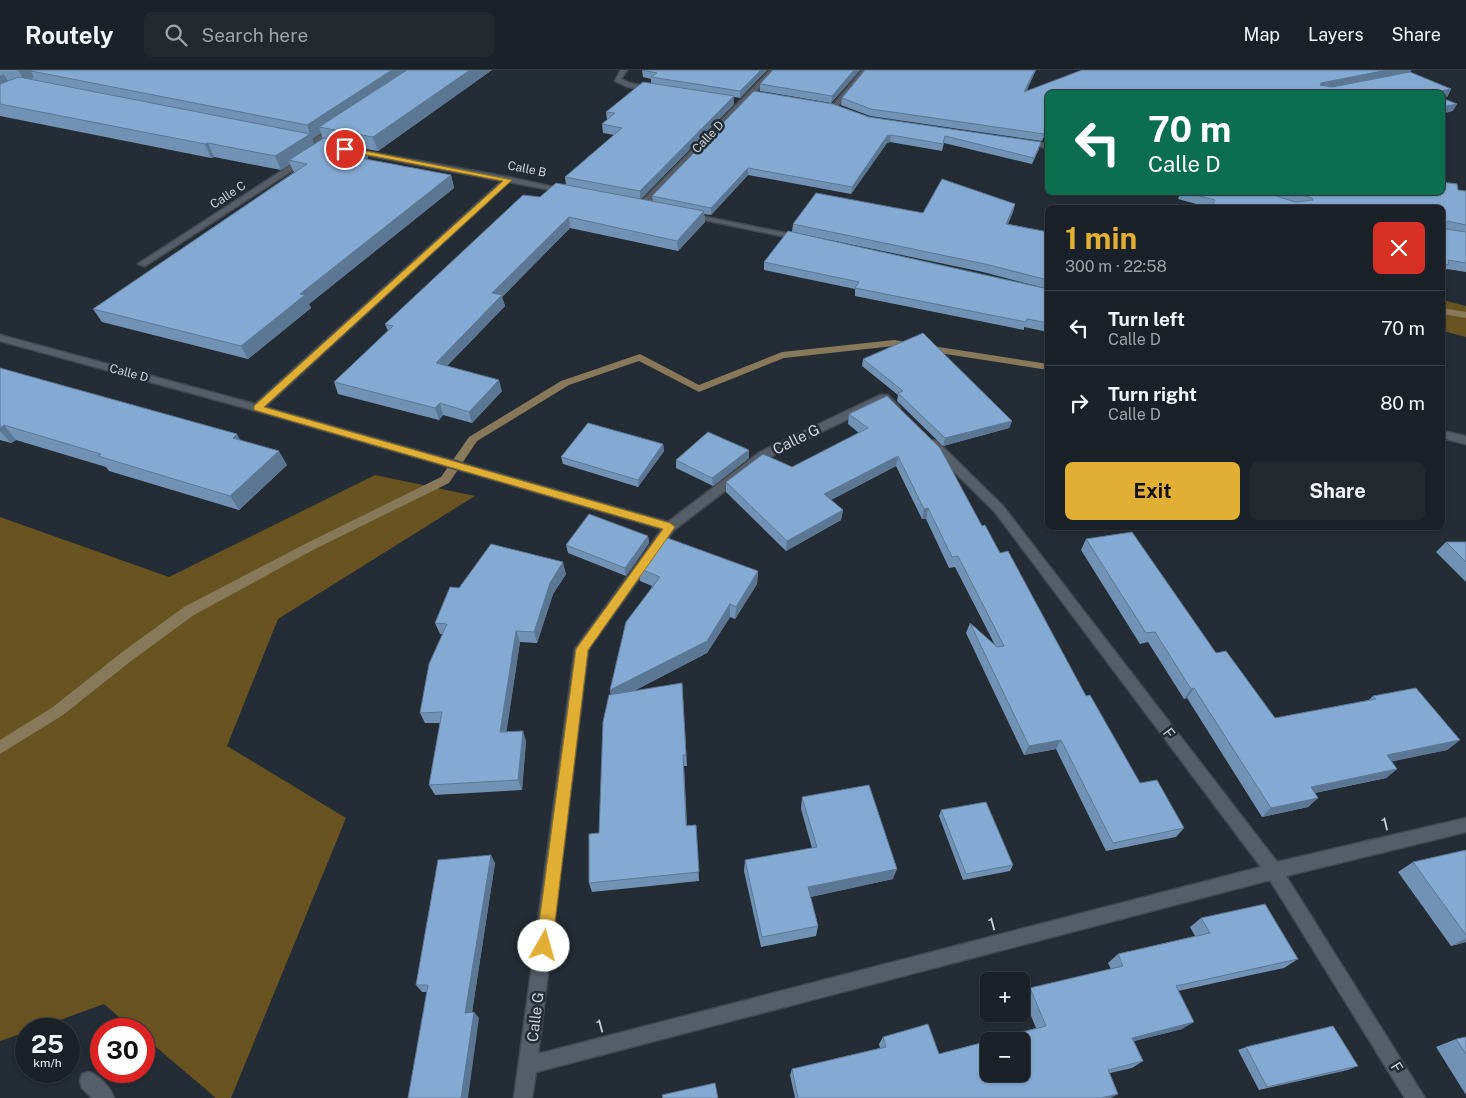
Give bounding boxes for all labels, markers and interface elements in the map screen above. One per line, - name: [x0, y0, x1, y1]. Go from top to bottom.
- search box: [144, 12, 494, 57]
- text: Routely: [25, 21, 114, 49]
- icon: search: [162, 21, 190, 49]
- text: Search here: [202, 24, 308, 46]
- text: Map: [1244, 24, 1280, 45]
- text: Layers: [1308, 24, 1364, 45]
- text: Share: [1392, 24, 1441, 45]
- text: 70 m: [1148, 109, 1231, 150]
- icon: left: [1065, 110, 1130, 175]
- street label: Calle D: [689, 118, 727, 156]
- pin: [324, 128, 366, 170]
- icon: arrive: [331, 135, 359, 163]
- text: Calle D: [1148, 151, 1221, 177]
- street label: Calle B: [506, 158, 548, 180]
- street label: Calle C: [208, 178, 248, 212]
- text: 1 min: [1065, 220, 1137, 256]
- button: close: [1373, 222, 1425, 274]
- text: 300 m · 22:58: [1065, 257, 1167, 276]
- text: Turn left: [1108, 308, 1185, 330]
- icon: left: [1065, 314, 1093, 342]
- text: 70 m: [1381, 317, 1425, 339]
- text: Calle D: [1108, 330, 1161, 349]
- street label: Calle D: [108, 361, 150, 385]
- text: Turn right: [1108, 383, 1197, 405]
- icon: right: [1065, 389, 1093, 417]
- text: 80 m: [1380, 392, 1425, 414]
- text: Calle D: [1108, 405, 1161, 424]
- street label: Calle G: [770, 420, 822, 458]
- button: Exit: [1065, 462, 1240, 520]
- button: Share: [1250, 462, 1425, 520]
- street label: F: [1160, 724, 1179, 742]
- street label: 1: [1379, 813, 1391, 835]
- street label: 1: [986, 913, 998, 935]
- position arrow: [517, 919, 569, 971]
- map controls: [980, 972, 1030, 1082]
- button: +: [980, 972, 1030, 1022]
- street label: Calle G: [524, 991, 546, 1043]
- street label: 1: [594, 1015, 606, 1037]
- speed limit sign: 30: [90, 1018, 155, 1083]
- text: 25: [31, 1029, 64, 1059]
- button: −: [980, 1032, 1030, 1082]
- text: km/h: [33, 1056, 62, 1070]
- street label: F: [1387, 1059, 1407, 1075]

